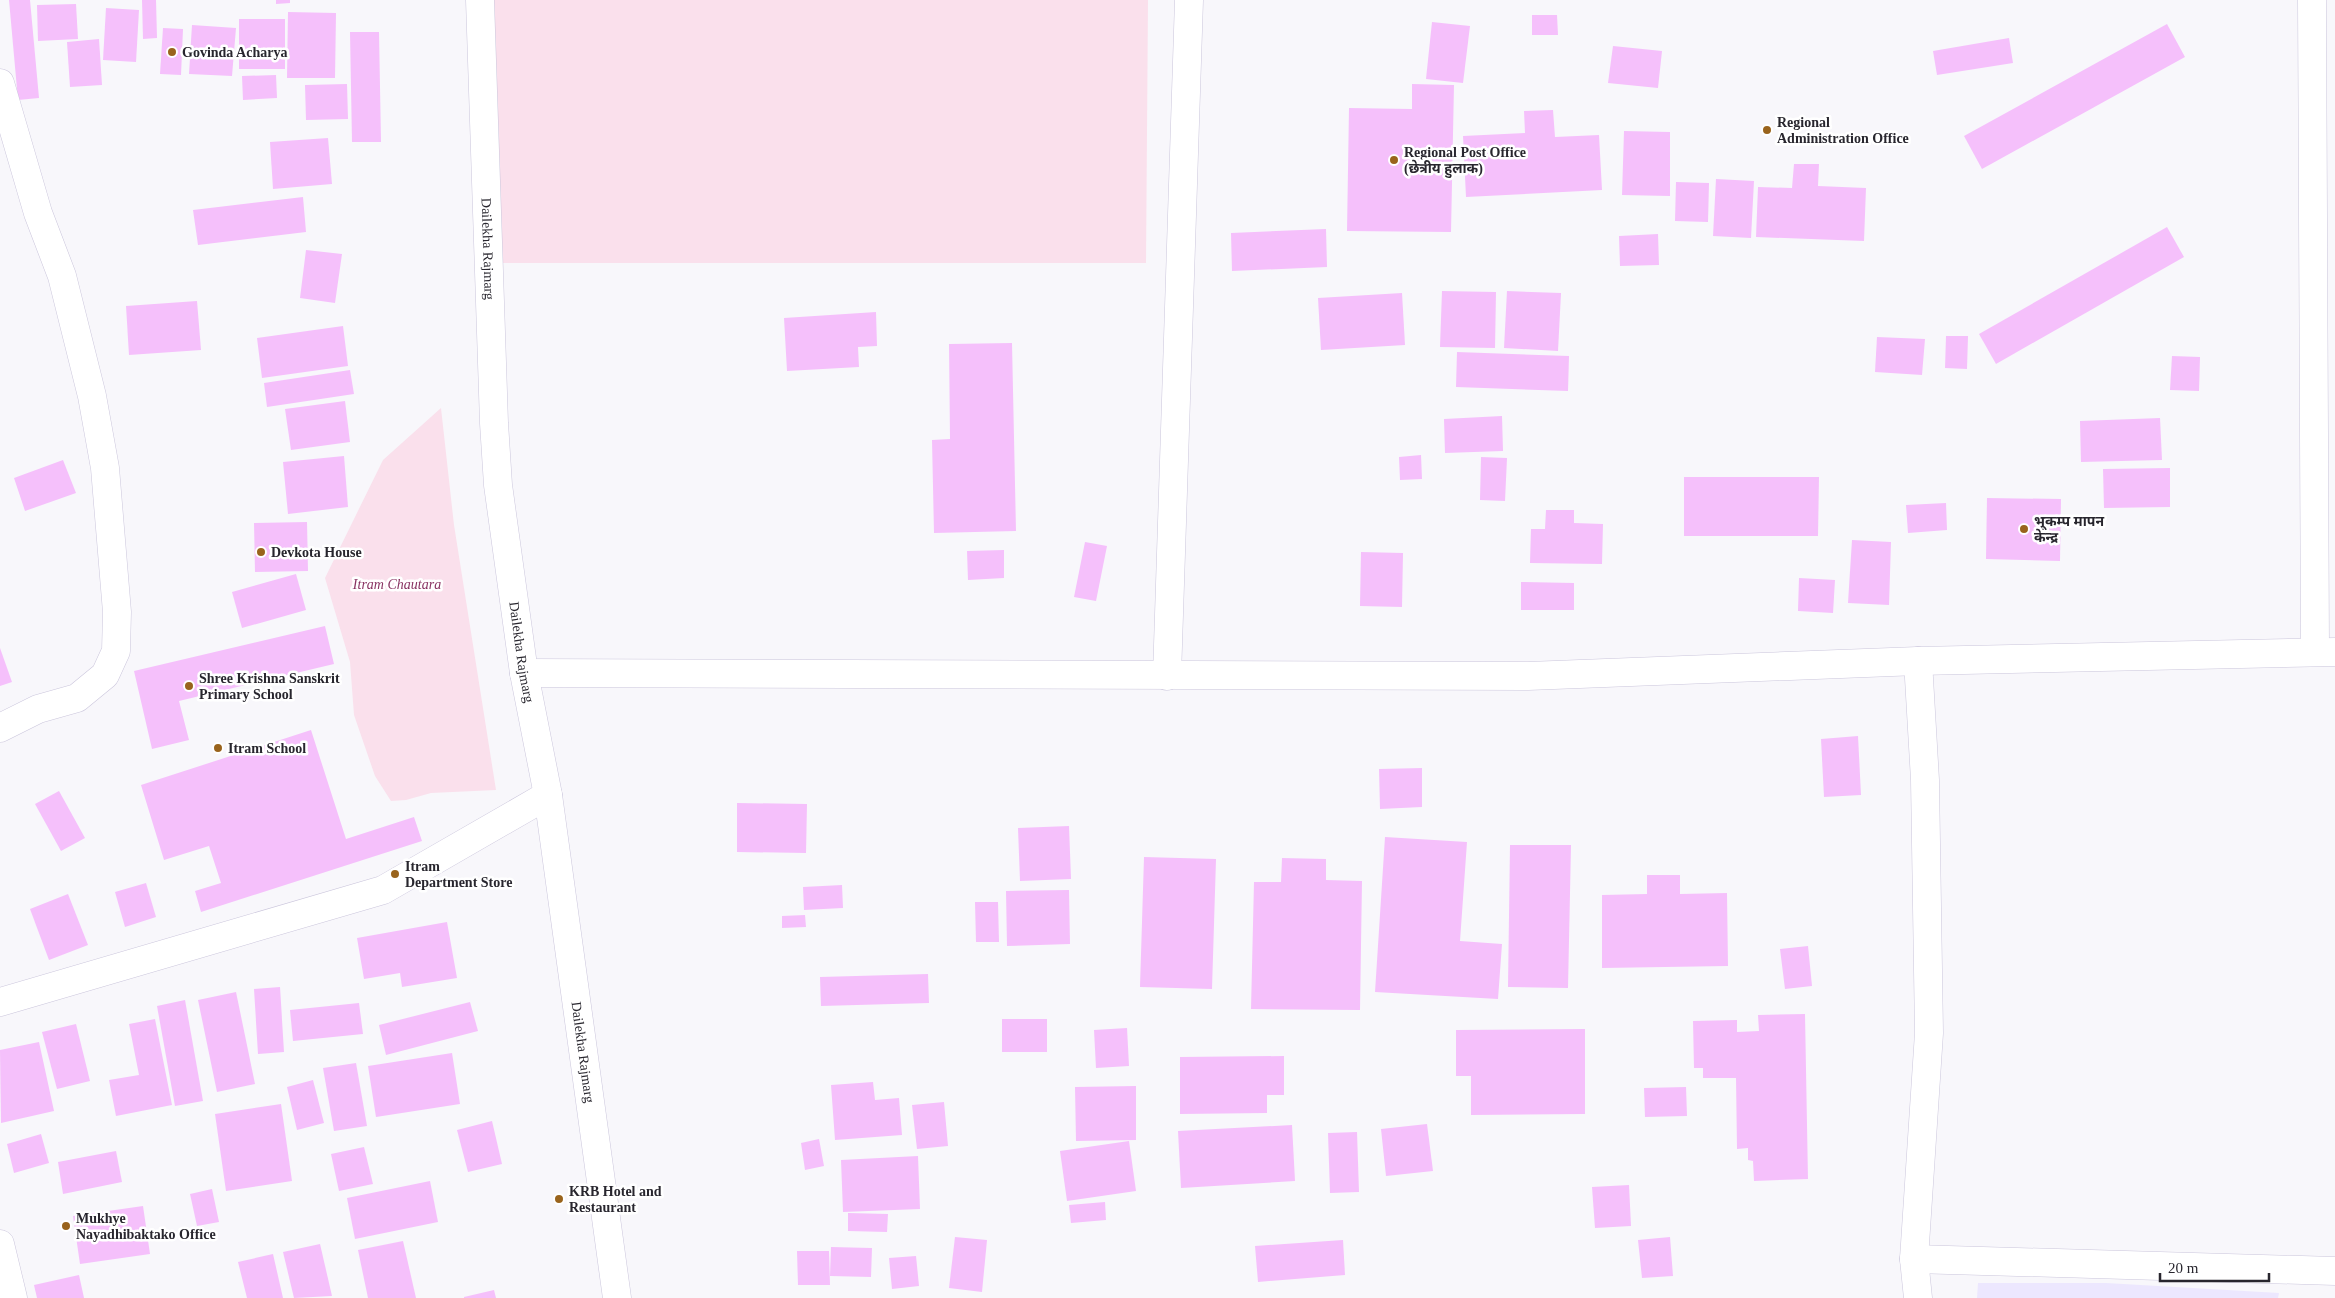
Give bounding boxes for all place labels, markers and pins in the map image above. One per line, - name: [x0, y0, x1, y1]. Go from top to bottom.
- place label: Govinda Acharya: [182, 45, 287, 60]
- marker: Govinda Acharya: [166, 46, 178, 58]
- place label: Regional Administration Office: [1777, 115, 1909, 146]
- marker: Regional Administration Office: [1761, 124, 1773, 136]
- place label: Regional Post Office (छेत्रीय हुलाक): [1404, 145, 1526, 178]
- marker: Regional Post Office (छेत्रीय हुलाक): [1388, 154, 1400, 166]
- place label: भूकम्प मापन केन्द्र: [2034, 514, 2104, 545]
- marker: भूकम्प मापन केन्द्र: [2018, 523, 2030, 535]
- place label: Devkota House: [271, 545, 362, 560]
- marker: Devkota House: [255, 546, 267, 558]
- place label: Shree Krishna Sanskrit Primary School: [199, 671, 340, 702]
- marker: Shree Krishna Sanskrit Primary School: [183, 680, 195, 692]
- place label: Itram School: [228, 741, 306, 756]
- marker: Itram School: [212, 742, 224, 754]
- place label: Itram Department Store: [405, 859, 512, 890]
- marker: Itram Department Store: [389, 868, 401, 880]
- place label: KRB Hotel and Restaurant: [569, 1184, 662, 1215]
- marker: KRB Hotel and Restaurant: [553, 1193, 565, 1205]
- place label: Mukhye Nayadhibaktako Office: [76, 1211, 216, 1242]
- marker: Mukhye Nayadhibaktako Office: [60, 1220, 72, 1232]

